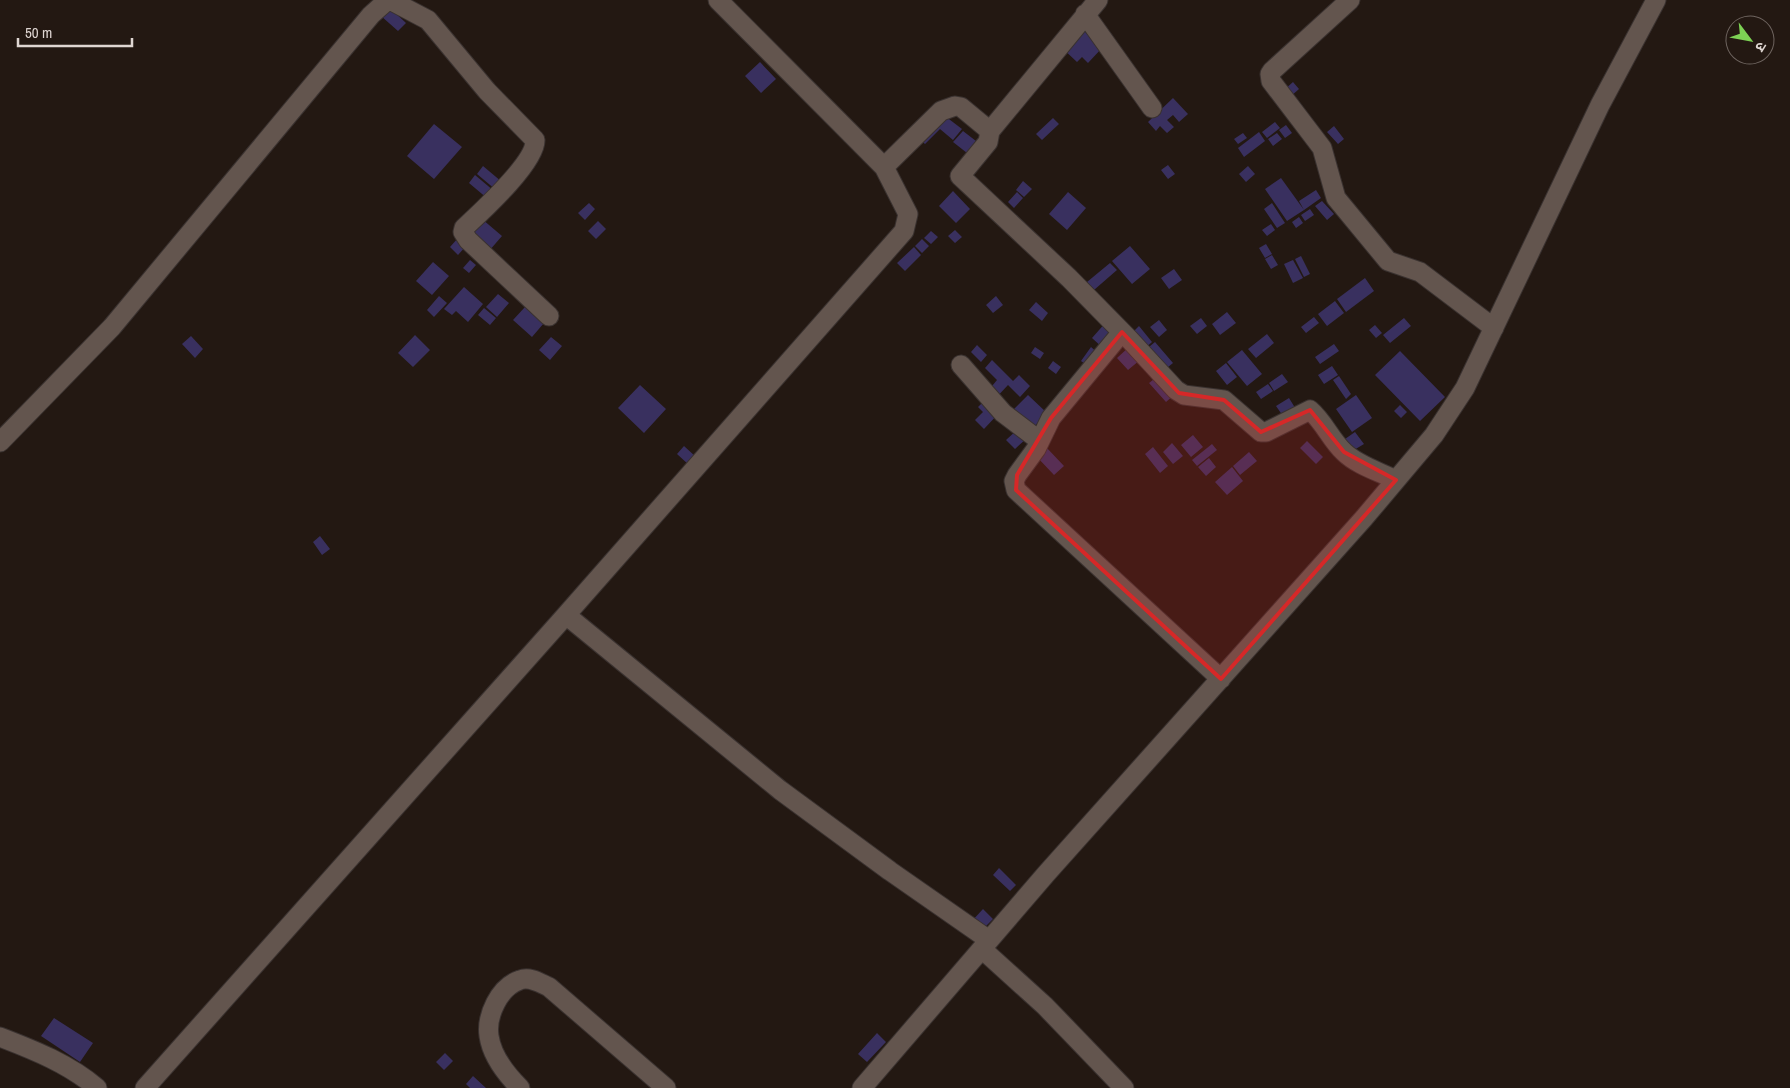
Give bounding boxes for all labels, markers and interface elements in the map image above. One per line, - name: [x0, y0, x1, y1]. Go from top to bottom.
- scale bar: [18, 15, 131, 47]
- north arrow: [1725, 15, 1775, 65]
- text: 50 m: [25, 22, 52, 43]
- text: उ: [1751, 39, 1771, 56]

